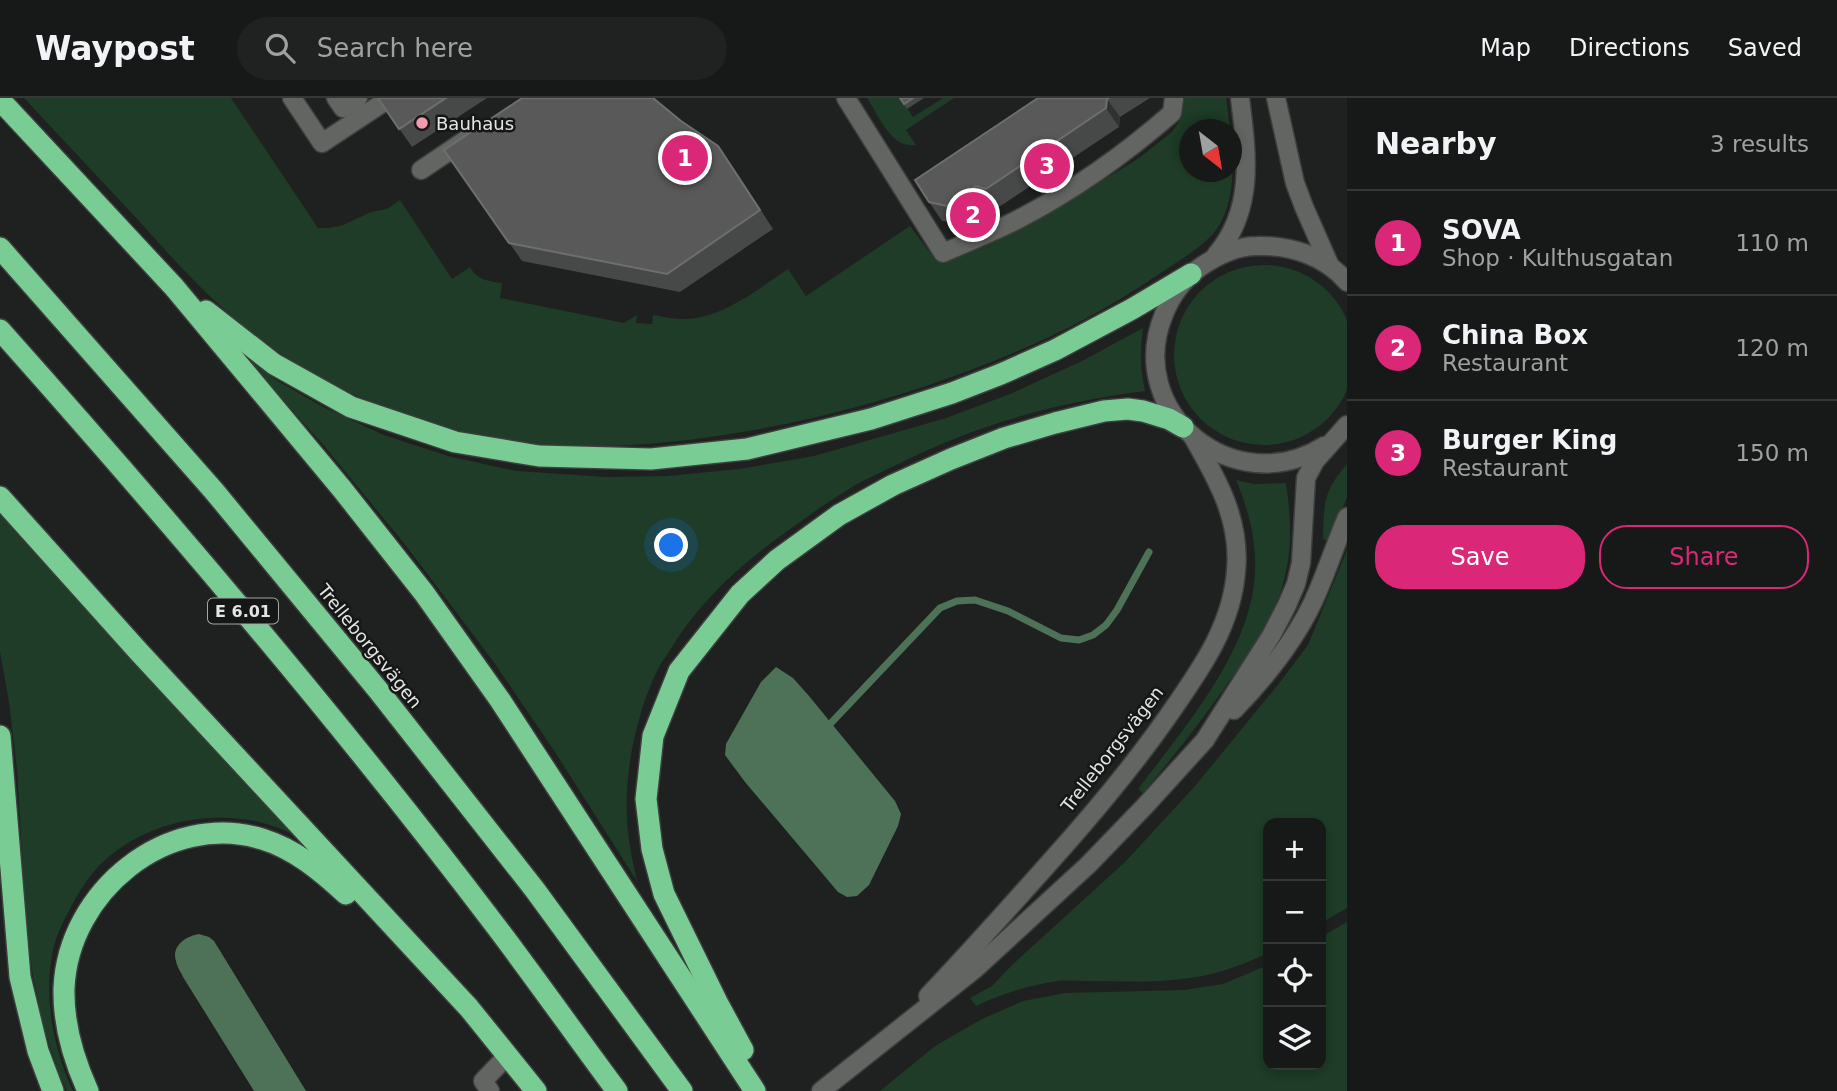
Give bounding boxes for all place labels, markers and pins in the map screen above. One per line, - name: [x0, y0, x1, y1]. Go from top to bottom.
- place label: Bauhaus: [436, 113, 514, 134]
- marker: Bauhaus: [414, 115, 430, 131]
- pin: 1: [662, 132, 708, 184]
- pin: 3: [1024, 140, 1070, 192]
- pin: 2: [950, 189, 996, 241]

